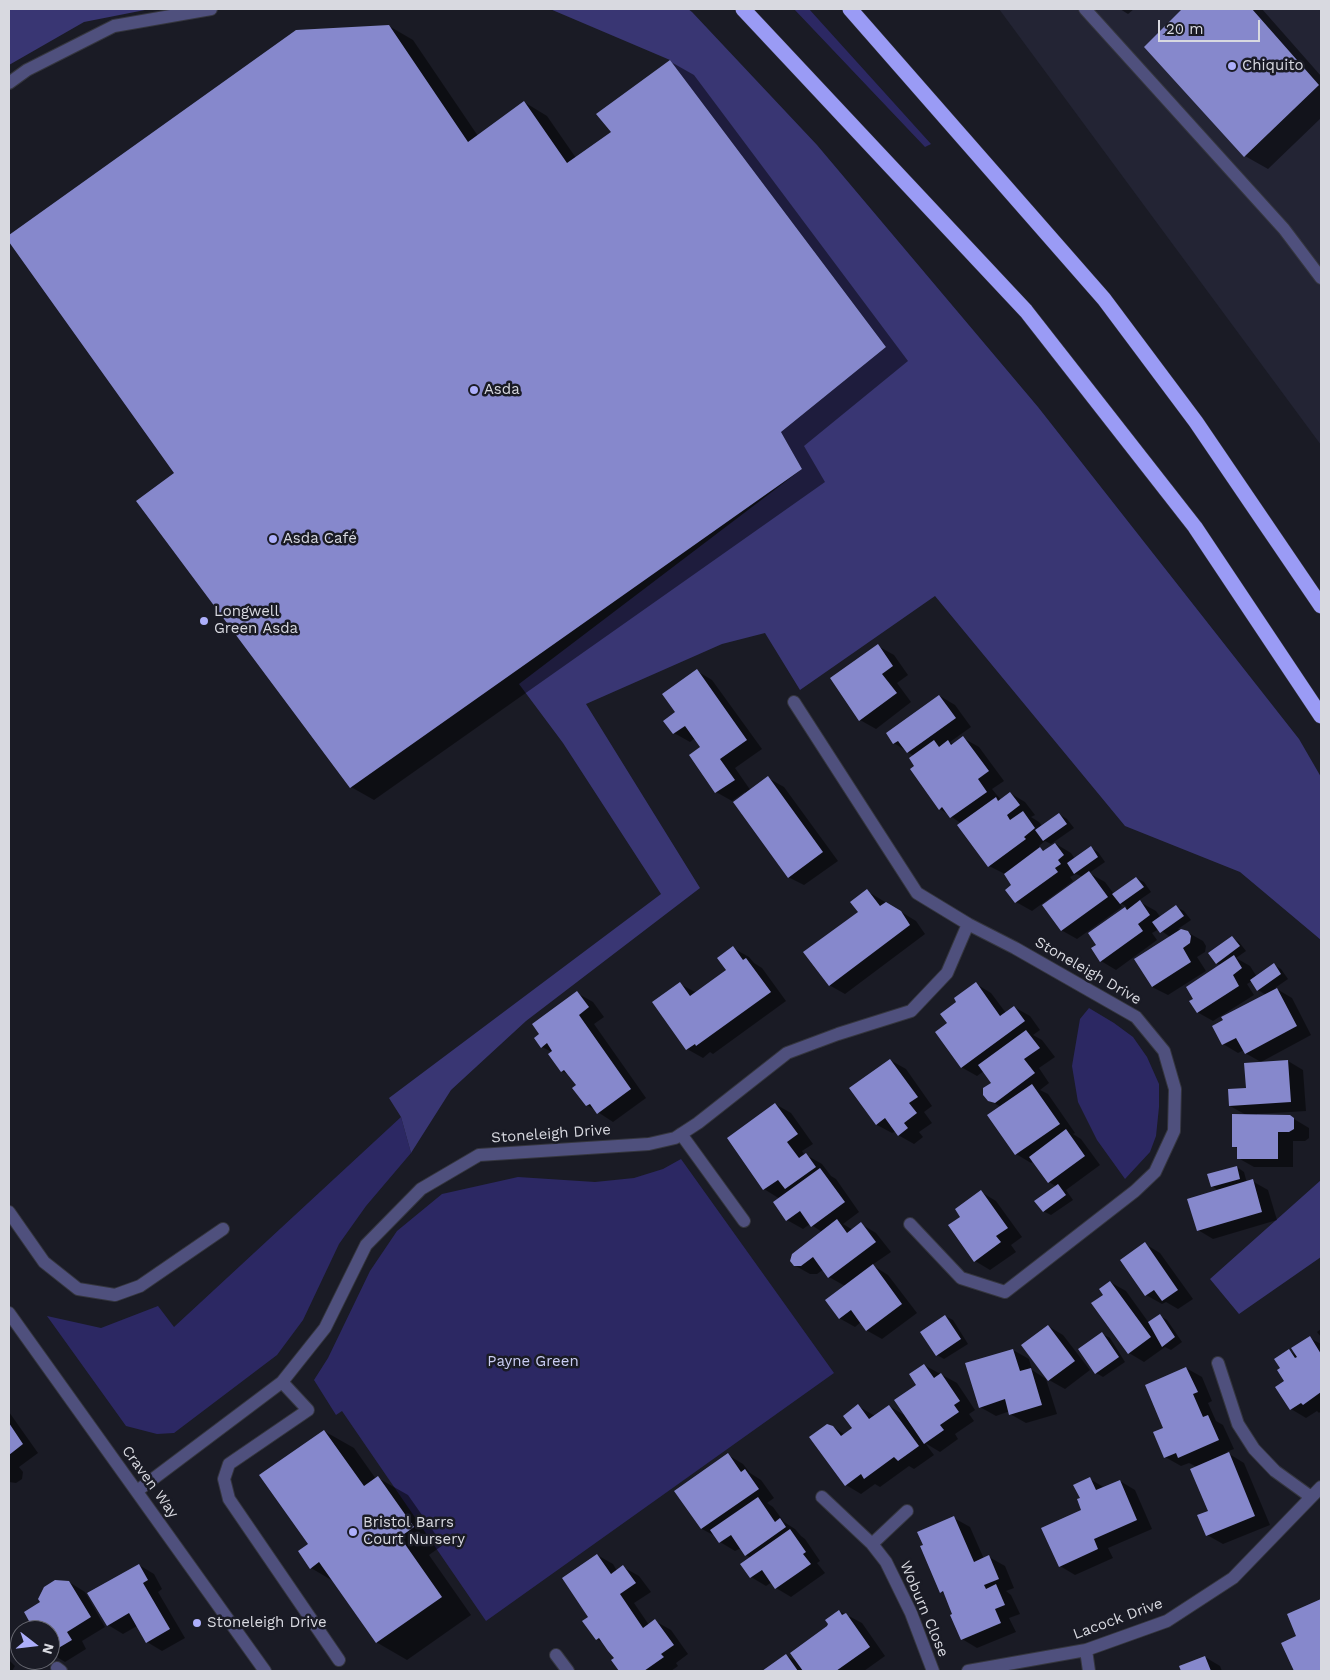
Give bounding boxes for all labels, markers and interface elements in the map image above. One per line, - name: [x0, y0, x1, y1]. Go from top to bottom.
- scale bar: [1160, 10, 1262, 42]
- text: 20 m: [1166, 20, 1204, 38]
- place label: Chiquito: [1242, 57, 1303, 75]
- marker: Chiquito: [1226, 60, 1238, 72]
- place label: Asda: [484, 381, 520, 399]
- marker: Asda: [468, 384, 480, 396]
- place label: Asda Café: [283, 530, 357, 548]
- marker: Asda Café: [267, 533, 279, 545]
- place label: Longwell Green Asda: [214, 603, 298, 638]
- marker: Longwell Green Asda: [198, 615, 210, 627]
- street label: Stoneleigh Drive: [1032, 933, 1144, 1009]
- street label: Stoneleigh Drive: [491, 1121, 611, 1147]
- park label: Payne Green: [487, 1353, 579, 1371]
- street label: Craven Way: [118, 1442, 182, 1522]
- place label: Bristol Barrs Court Nursery: [363, 1514, 465, 1549]
- marker: Bristol Barrs Court Nursery: [347, 1526, 359, 1538]
- street label: Woburn Close: [896, 1558, 952, 1660]
- street label: Lacock Drive: [1071, 1594, 1165, 1644]
- place label: Stoneleigh Drive: [207, 1614, 327, 1632]
- marker: Stoneleigh Drive: [191, 1617, 203, 1629]
- north arrow: [10, 1620, 60, 1670]
- text: N: [39, 1642, 58, 1656]

